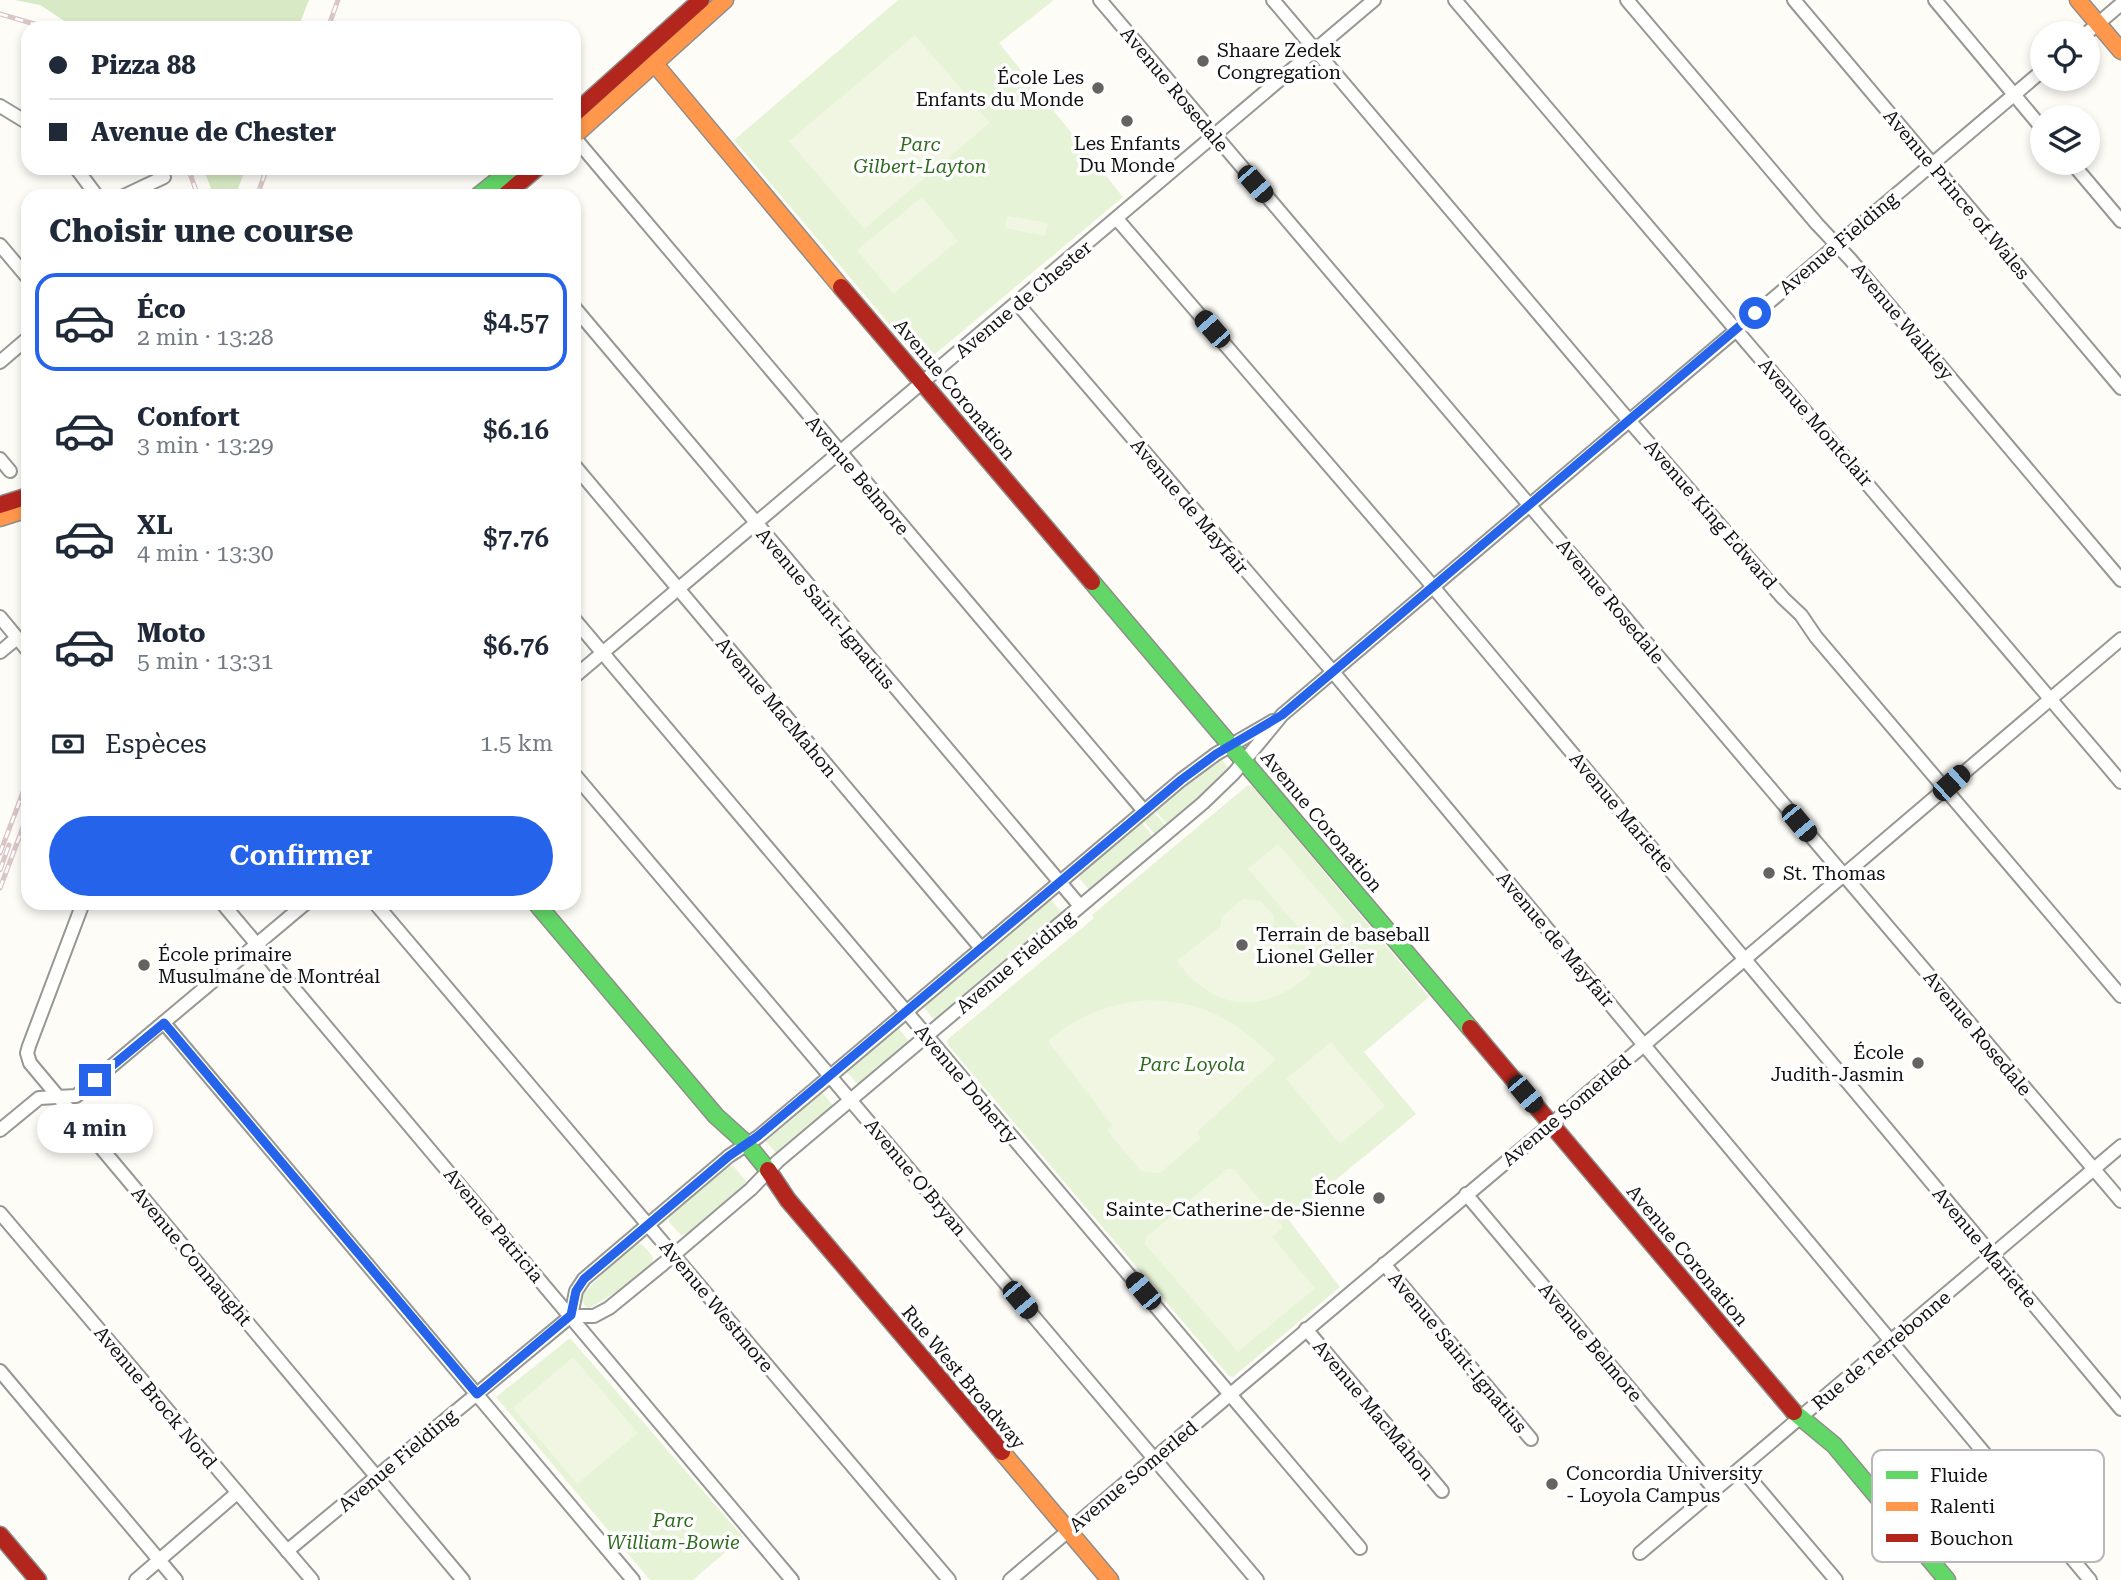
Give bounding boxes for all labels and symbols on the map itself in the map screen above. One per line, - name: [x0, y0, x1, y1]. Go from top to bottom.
- street label: Avenue Rosedale: [1116, 22, 1233, 156]
- place label: Shaare Zedek Congregation: [1217, 39, 1341, 84]
- marker: Shaare Zedek Congregation: [1195, 53, 1211, 69]
- place label: École Les Enfants du Monde: [916, 66, 1084, 111]
- marker: École Les Enfants du Monde: [1090, 80, 1106, 96]
- street label: Avenue Prince of Wales: [1879, 105, 2035, 284]
- marker: Les Enfants Du Monde: [1119, 113, 1135, 129]
- place label: Les Enfants Du Monde: [1074, 132, 1180, 177]
- park label: Parc Gilbert-Layton: [853, 133, 987, 178]
- car: [1234, 161, 1277, 207]
- street label: Avenue Fielding: [1774, 187, 1902, 300]
- street label: Avenue de Chester: [950, 236, 1096, 363]
- street label: Avenue Walkley: [1847, 258, 1959, 385]
- route start: [1739, 297, 1771, 329]
- car: [1191, 306, 1234, 352]
- street label: Avenue Coronation: [889, 314, 1020, 465]
- street label: Avenue Montclair: [1754, 354, 1878, 491]
- street label: Avenue Belmore: [801, 411, 914, 540]
- street label: Avenue de Mayfair: [1126, 434, 1253, 579]
- street label: Avenue King Edward: [1639, 435, 1782, 594]
- street label: Avenue Saint-Ignatius: [751, 523, 900, 694]
- street label: Avenue Rosedale: [1552, 534, 1669, 668]
- street label: Avenue MacMahon: [711, 633, 842, 782]
- street label: Avenue Coronation: [1256, 746, 1387, 897]
- street label: Avenue Mariette: [1565, 747, 1679, 877]
- car: [1929, 761, 1974, 805]
- car: [1778, 800, 1821, 846]
- place label: St. Thomas: [1783, 862, 1885, 885]
- marker: St. Thomas: [1761, 865, 1777, 881]
- street label: Avenue de Mayfair: [1492, 867, 1619, 1012]
- street label: Avenue Fielding: [951, 906, 1079, 1019]
- place label: Terrain de baseball Lionel Geller: [1256, 923, 1430, 968]
- marker: Terrain de baseball Lionel Geller: [1234, 937, 1250, 953]
- place label: École primaire Musulmane de Montréal: [158, 943, 380, 988]
- marker: École primaire Musulmane de Montréal: [136, 957, 152, 973]
- street label: Avenue Rosedale: [1919, 966, 2036, 1100]
- street label: Avenue Doherty: [910, 1020, 1024, 1149]
- place label: École Judith-Jasmin: [1771, 1041, 1904, 1086]
- street label: Avenue Somerled: [1497, 1050, 1635, 1171]
- park label: Parc Loyola: [1138, 1053, 1245, 1076]
- marker: École Judith-Jasmin: [1910, 1055, 1926, 1071]
- route end: [79, 1064, 111, 1096]
- car: [1504, 1071, 1547, 1117]
- callout: 4 min: [37, 1104, 153, 1154]
- street label: Avenue O'Bryan: [860, 1114, 971, 1241]
- street label: Avenue Patricia: [439, 1163, 549, 1288]
- place label: École Sainte-Catherine-de-Sienne: [1106, 1176, 1365, 1221]
- street label: Avenue Coronation: [1622, 1180, 1753, 1331]
- street label: Avenue Connaught: [127, 1182, 257, 1331]
- street label: Avenue Mariette: [1928, 1182, 2042, 1312]
- marker: École Sainte-Catherine-de-Sienne: [1371, 1190, 1387, 1206]
- street label: Avenue Westmore: [655, 1236, 778, 1377]
- street label: Avenue Saint-Ignatius: [1383, 1267, 1532, 1438]
- car: [1122, 1268, 1165, 1314]
- car: [999, 1277, 1042, 1323]
- street label: Avenue Belmore: [1534, 1278, 1647, 1407]
- street label: Rue de Terrebonne: [1807, 1286, 1955, 1415]
- street label: Rue West Broadway: [897, 1301, 1031, 1454]
- street label: Avenue Brock Nord: [89, 1321, 222, 1473]
- street label: Avenue MacMahon: [1308, 1336, 1439, 1485]
- street label: Avenue Fielding: [333, 1404, 461, 1517]
- street label: Avenue Somerled: [1064, 1416, 1202, 1537]
- legend: [1872, 1450, 2104, 1562]
- place label: Concordia University - Loyola Campus: [1566, 1462, 1763, 1507]
- text: Fluide: [1930, 1464, 1988, 1487]
- marker: Concordia University - Loyola Campus: [1544, 1476, 1560, 1492]
- text: Ralenti: [1930, 1495, 1995, 1518]
- park label: Parc William-Bowie: [606, 1509, 740, 1554]
- text: Bouchon: [1930, 1527, 2013, 1550]

